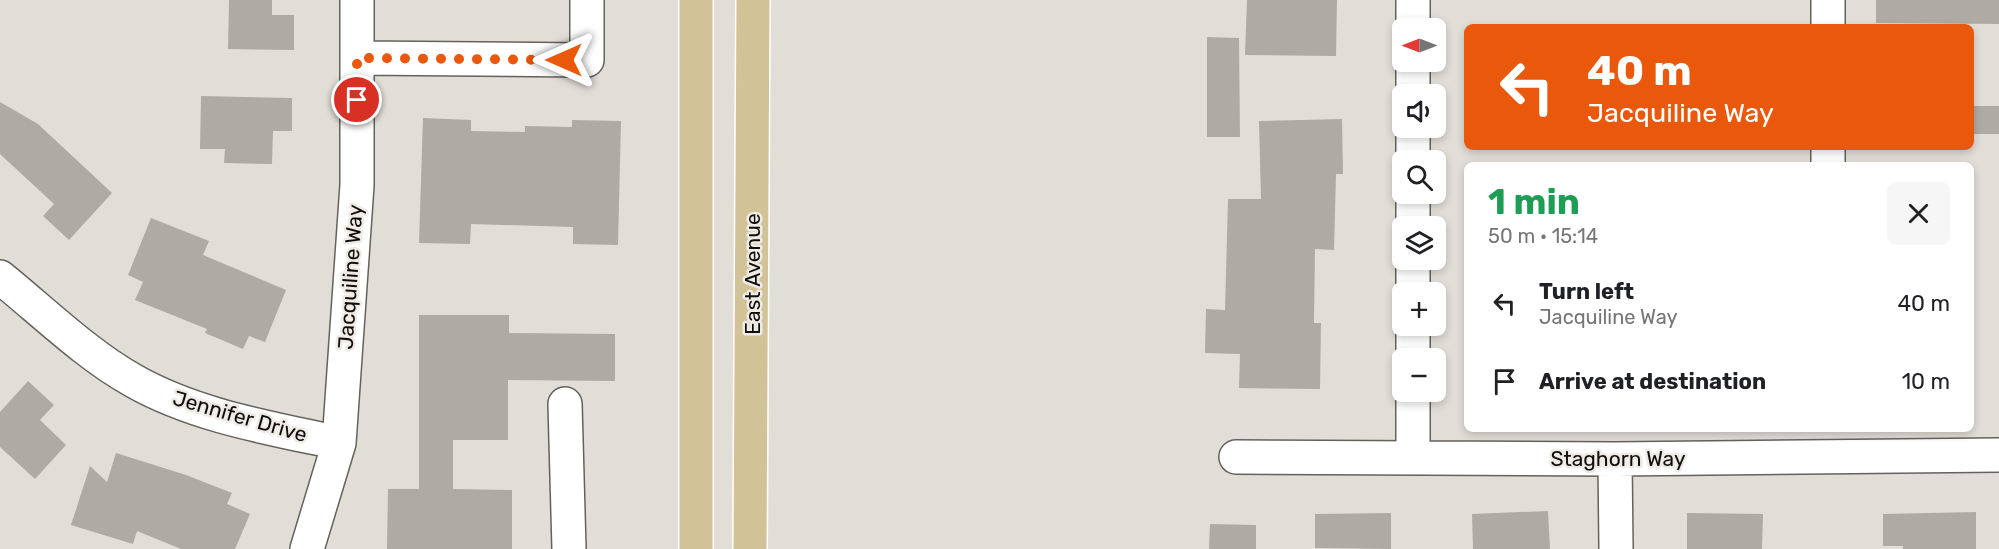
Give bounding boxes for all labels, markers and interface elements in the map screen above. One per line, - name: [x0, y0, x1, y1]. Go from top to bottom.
- north arrow: [1392, 18, 1446, 72]
- map controls: [1392, 18, 1446, 402]
- position arrow: [532, 28, 596, 92]
- text: 40 m: [1587, 46, 1692, 96]
- icon: left: [1488, 48, 1566, 126]
- pin: [331, 74, 382, 125]
- icon: arrive: [340, 83, 373, 116]
- button: sound: [1392, 84, 1446, 138]
- text: Jacquiline Way: [1587, 97, 1774, 129]
- button: search: [1392, 150, 1446, 204]
- text: 1 min: [1488, 180, 1580, 223]
- button: close: [1887, 182, 1950, 245]
- street label: Jacquiline Way: [332, 203, 368, 350]
- street label: East Avenue: [740, 213, 765, 335]
- button: layers: [1392, 216, 1446, 270]
- text: 50 m · 15:14: [1488, 224, 1598, 248]
- text: Turn left: [1539, 278, 1634, 305]
- button: +: [1392, 282, 1446, 336]
- icon: left: [1488, 287, 1521, 320]
- text: 40 m: [1897, 290, 1950, 317]
- text: Jacquiline Way: [1539, 305, 1678, 329]
- button: −: [1392, 348, 1446, 402]
- icon: arrive: [1488, 365, 1521, 398]
- text: Arrive at destination: [1539, 368, 1766, 395]
- text: 10 m: [1902, 368, 1950, 395]
- street label: Jennifer Drive: [170, 385, 310, 447]
- street label: Staghorn Way: [1550, 446, 1686, 471]

